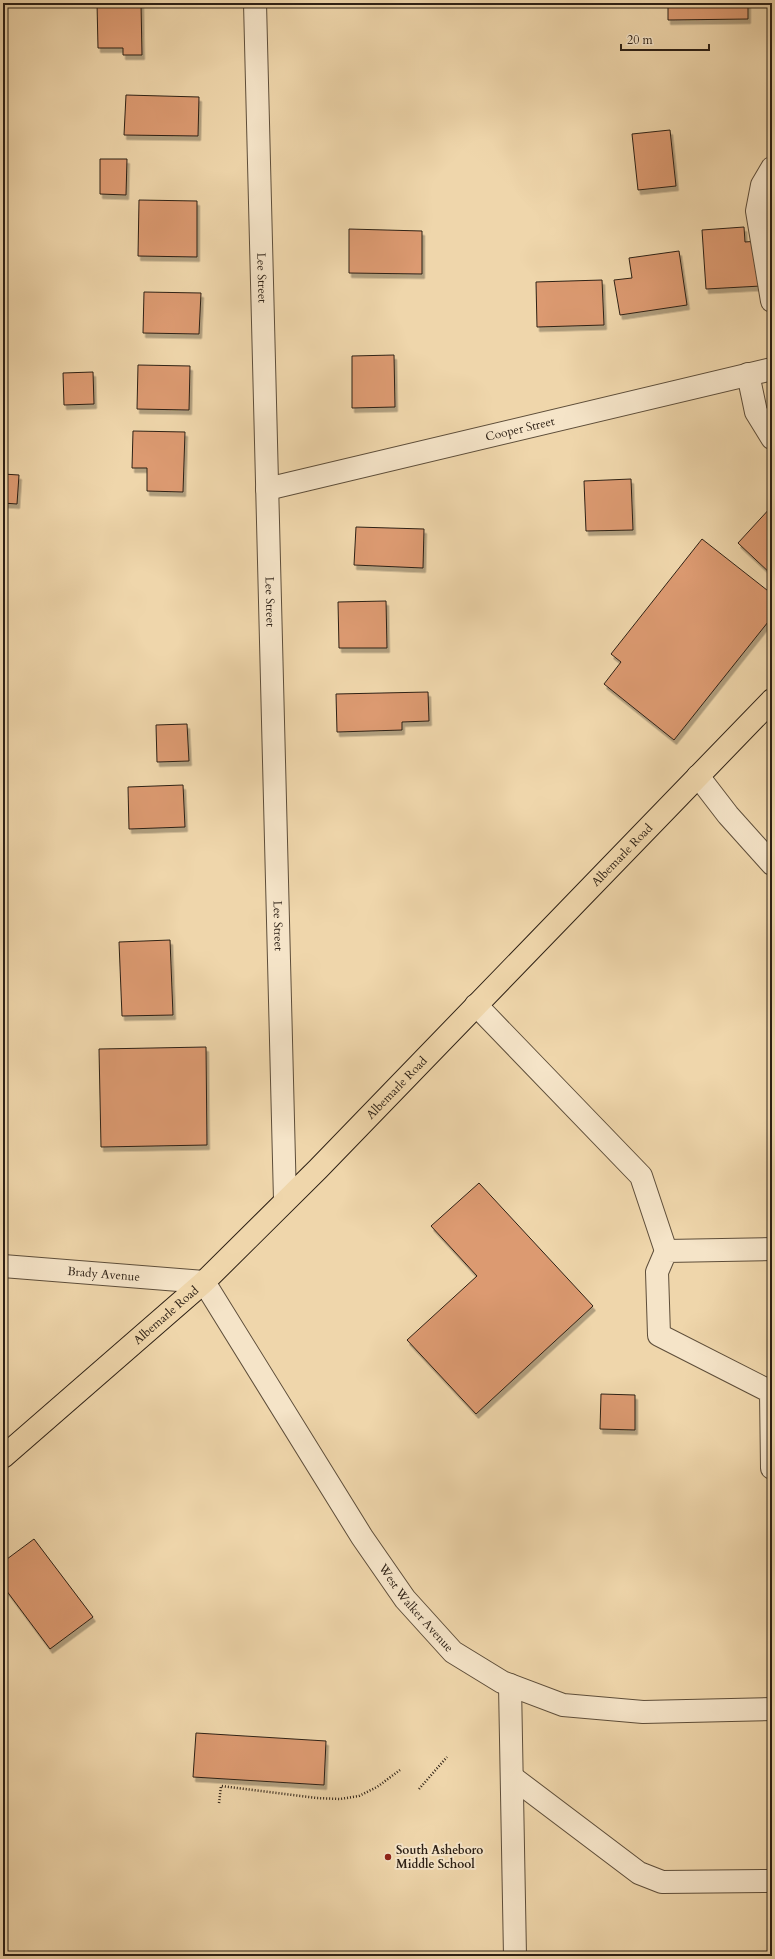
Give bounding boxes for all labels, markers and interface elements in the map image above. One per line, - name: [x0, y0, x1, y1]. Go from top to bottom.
- scale bar: [621, 26, 709, 52]
- text: 20 m: [627, 32, 654, 48]
- street label: Lee Street: [253, 253, 271, 303]
- street label: Cooper Street: [484, 413, 556, 445]
- street label: Lee Street: [261, 576, 279, 627]
- street label: Albemarle Road: [588, 820, 656, 890]
- street label: Lee Street: [269, 900, 287, 951]
- street label: Albemarle Road: [363, 1053, 431, 1123]
- street label: Brady Avenue: [67, 1263, 141, 1285]
- street label: Albemarle Road: [130, 1282, 202, 1348]
- street label: West Walker Avenue: [375, 1560, 457, 1655]
- place label: South Asheboro Middle School: [396, 1842, 483, 1872]
- marker: South Asheboro Middle School: [383, 1852, 393, 1862]

